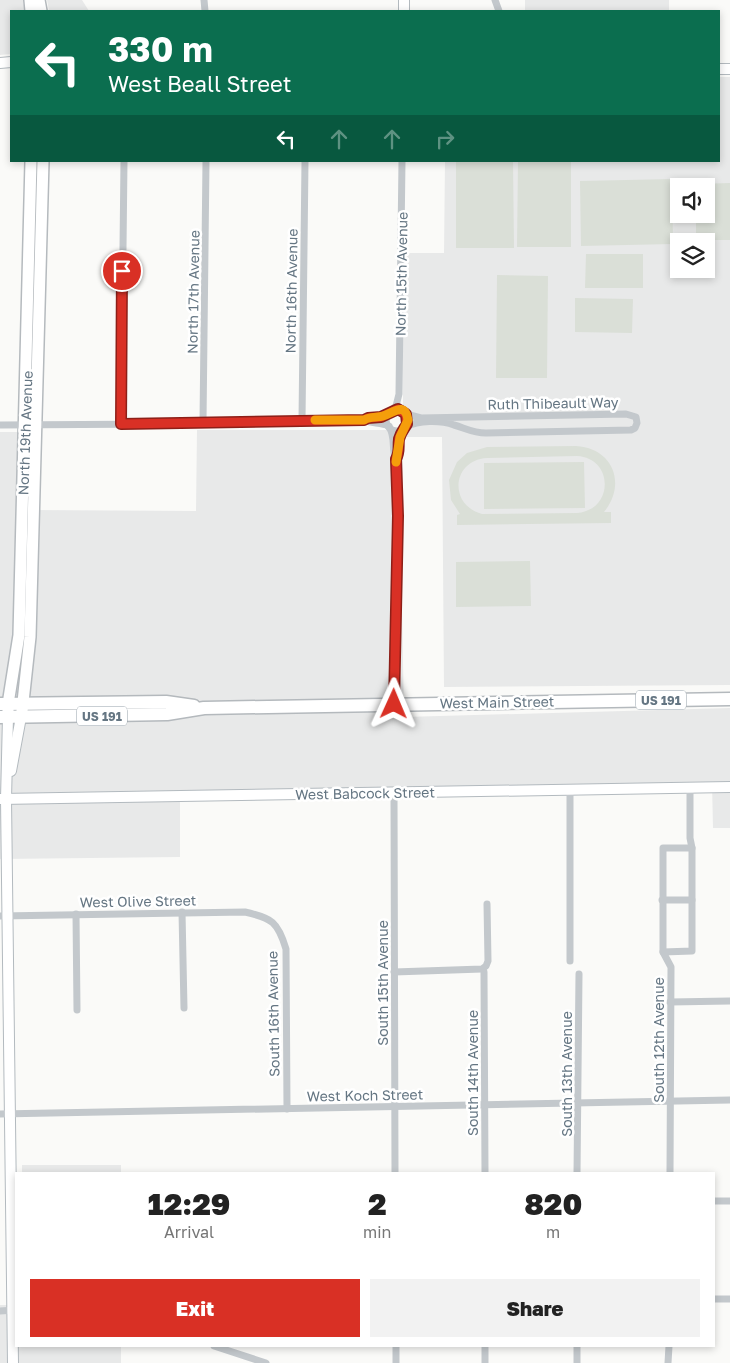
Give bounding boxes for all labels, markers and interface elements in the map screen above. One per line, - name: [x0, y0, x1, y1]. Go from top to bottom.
- text: 330 m: [108, 28, 213, 70]
- icon: left: [25, 30, 90, 95]
- text: West Beall Street: [108, 70, 292, 97]
- icon: left: [272, 125, 300, 153]
- icon: ahead: [325, 125, 353, 153]
- icon: ahead: [378, 125, 406, 153]
- icon: right: [431, 125, 459, 153]
- map controls: [670, 178, 715, 278]
- button: sound: [670, 178, 715, 223]
- street label: North 15th Avenue: [391, 212, 411, 336]
- street label: North 16th Avenue: [281, 228, 301, 354]
- street label: North 17th Avenue: [183, 230, 203, 354]
- button: layers: [670, 233, 715, 278]
- pin: [101, 250, 143, 292]
- icon: arrive: [108, 257, 136, 285]
- street label: North 19th Avenue: [14, 370, 36, 496]
- street label: Ruth Thibeault Way: [487, 393, 619, 413]
- position arrow: [367, 677, 419, 729]
- road number: US 191: [636, 690, 686, 710]
- street label: West Main Street: [439, 692, 555, 712]
- road number: US 191: [77, 706, 127, 726]
- street label: West Babcock Street: [295, 783, 435, 803]
- street label: West Olive Street: [79, 891, 197, 911]
- street label: South 15th Avenue: [374, 920, 391, 1046]
- street label: South 16th Avenue: [263, 951, 283, 1077]
- street label: South 12th Avenue: [650, 977, 667, 1103]
- street label: South 14th Avenue: [464, 1010, 481, 1136]
- street label: South 13th Avenue: [558, 1011, 575, 1137]
- street label: West Koch Street: [307, 1085, 423, 1105]
- text: 12:29: [148, 1186, 230, 1222]
- text: 2: [368, 1186, 387, 1222]
- text: 820: [524, 1186, 582, 1222]
- text: Arrival: [164, 1222, 214, 1242]
- text: min: [363, 1222, 391, 1242]
- text: m: [546, 1222, 560, 1242]
- button: Exit: [30, 1279, 360, 1337]
- button: Share: [370, 1279, 700, 1337]

